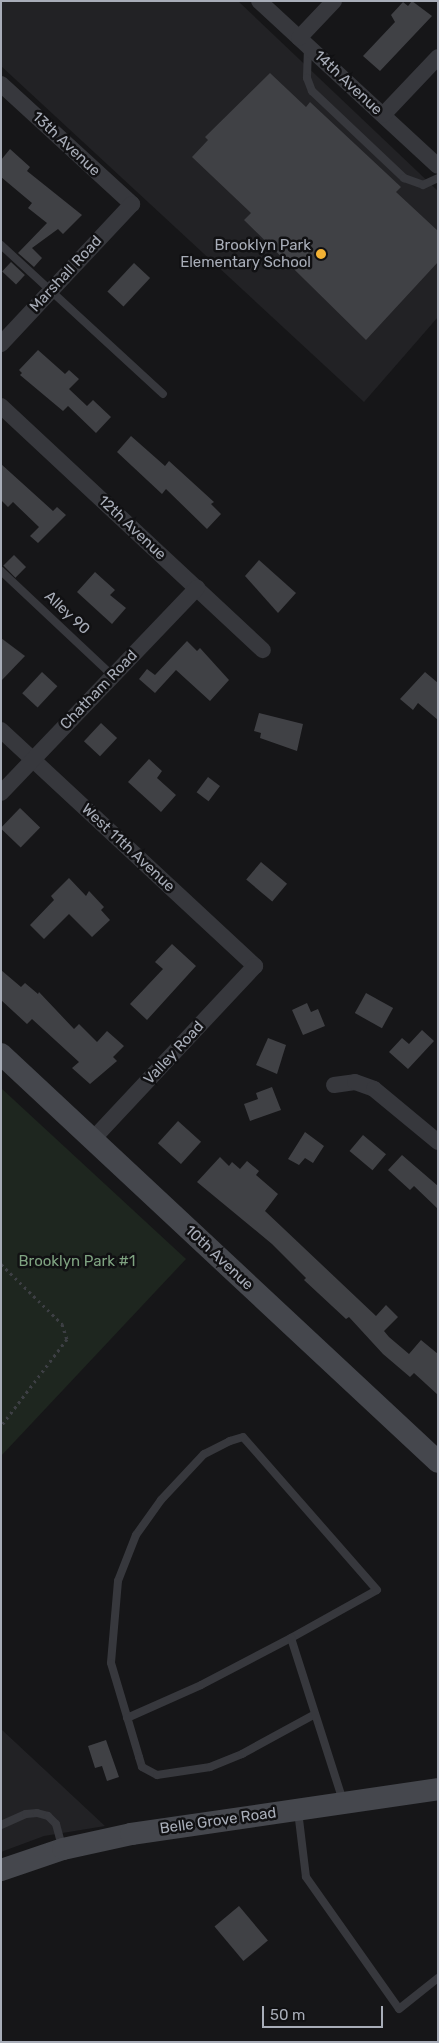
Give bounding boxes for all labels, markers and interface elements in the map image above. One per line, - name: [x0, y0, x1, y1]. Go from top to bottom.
- street label: 14th Avenue: [310, 47, 386, 119]
- street label: 13th Avenue: [28, 108, 104, 180]
- street label: Marshall Road: [26, 232, 106, 316]
- place label: Brooklyn Park Elementary School: [180, 236, 311, 271]
- marker: Brooklyn Park Elementary School: [315, 248, 327, 260]
- street label: 12th Avenue: [94, 492, 170, 564]
- street label: Alley 90: [40, 587, 94, 639]
- street label: Chatham Road: [57, 647, 141, 733]
- street label: West 11th Avenue: [77, 800, 179, 896]
- street label: Valley Road: [140, 1018, 208, 1088]
- street label: 10th Avenue: [181, 1222, 257, 1294]
- park label: Brooklyn Park #1: [19, 1253, 135, 1271]
- street label: Belle Grove Road: [159, 1804, 277, 1838]
- scale bar: [264, 1996, 385, 2028]
- text: 50 m: [270, 2006, 305, 2024]

